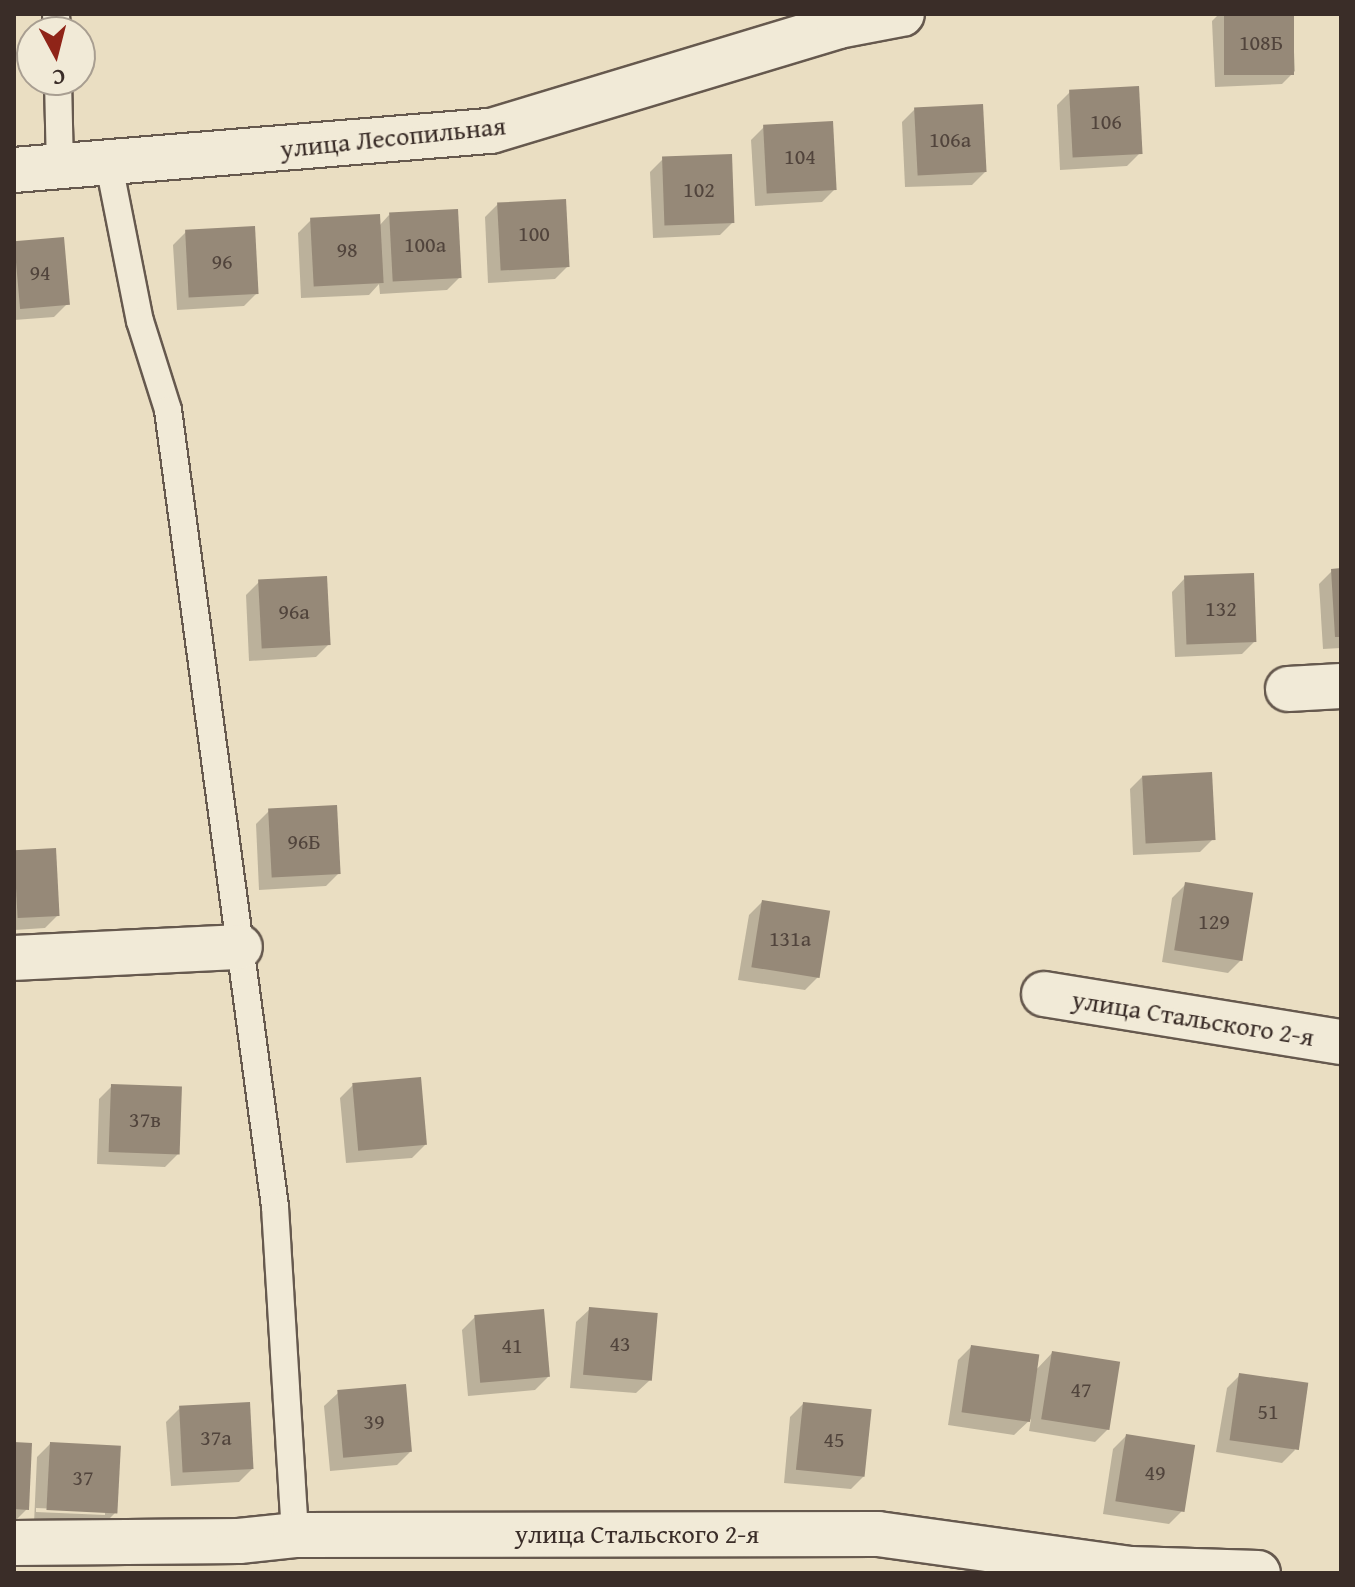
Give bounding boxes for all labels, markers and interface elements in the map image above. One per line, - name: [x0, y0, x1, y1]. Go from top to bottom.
- north arrow: [16, 16, 96, 96]
- house number: 108Б: [1239, 30, 1283, 56]
- text: С: [51, 61, 67, 94]
- house number: 106: [1090, 109, 1122, 135]
- street label: улица Лесопильная: [279, 110, 507, 164]
- house number: 106а: [929, 127, 971, 153]
- house number: 104: [784, 144, 816, 170]
- house number: 102: [683, 177, 715, 203]
- house number: 100: [518, 221, 550, 247]
- house number: 100а: [404, 232, 446, 258]
- house number: 98: [336, 237, 358, 263]
- house number: 96: [211, 249, 233, 275]
- house number: 94: [29, 260, 51, 286]
- house number: 132: [1205, 596, 1237, 622]
- house number: 96а: [278, 599, 310, 625]
- house number: 96Б: [287, 829, 321, 855]
- house number: 129: [1198, 909, 1230, 935]
- house number: 131а: [769, 926, 811, 952]
- street label: улица Стальского 2-я: [1070, 983, 1316, 1053]
- house number: 37в: [129, 1107, 161, 1133]
- house number: 43: [609, 1331, 631, 1357]
- house number: 41: [501, 1333, 523, 1359]
- house number: 47: [1070, 1377, 1092, 1403]
- house number: 51: [1257, 1399, 1279, 1425]
- house number: 39: [363, 1409, 385, 1435]
- house number: 37а: [200, 1425, 232, 1451]
- house number: 45: [823, 1427, 845, 1453]
- house number: 49: [1144, 1460, 1166, 1486]
- house number: 37: [72, 1465, 94, 1491]
- street label: улица Стальского 2-я: [515, 1518, 759, 1550]

